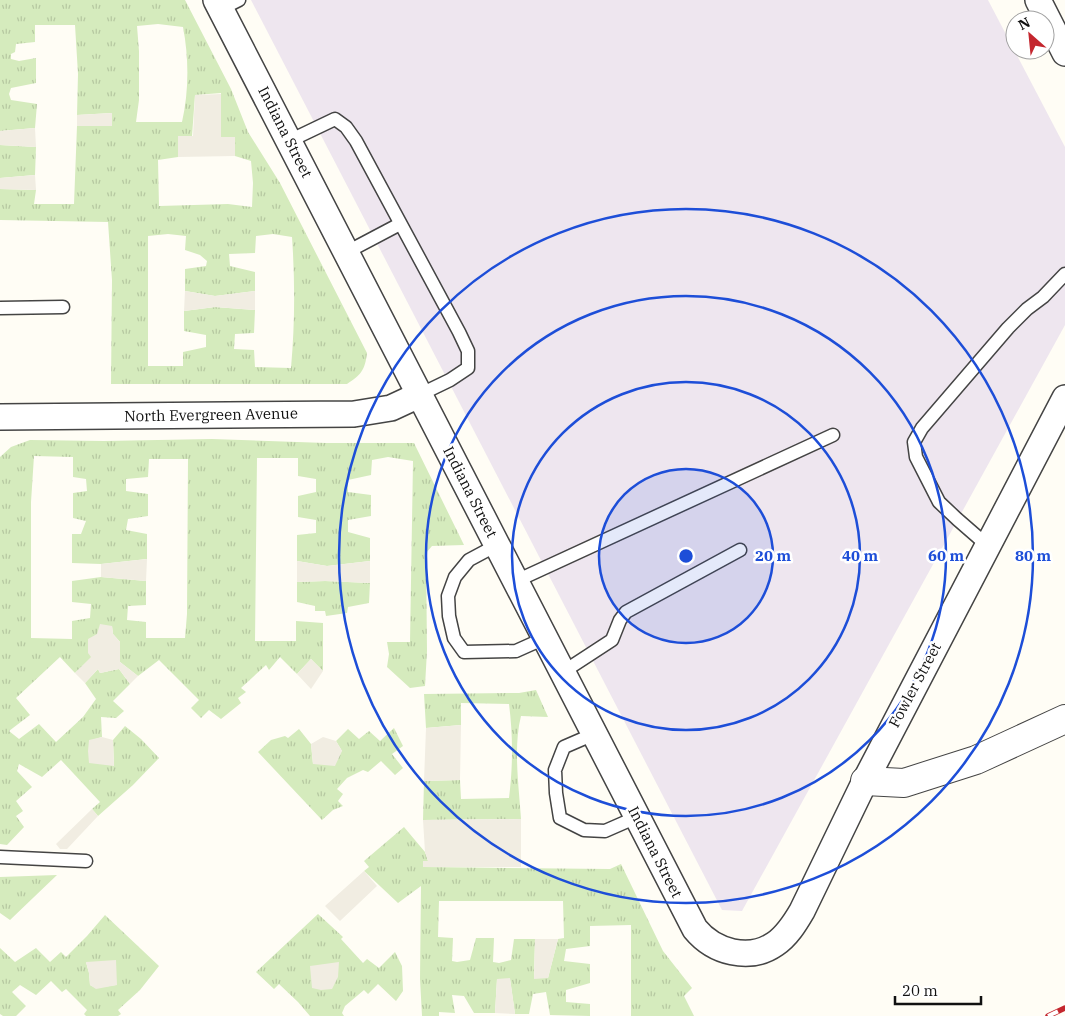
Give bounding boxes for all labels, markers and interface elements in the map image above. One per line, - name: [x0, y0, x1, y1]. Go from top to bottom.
- north arrow: [1005, 10, 1055, 60]
- text: N: [1015, 13, 1033, 34]
- street label: Indiana Street: [254, 83, 317, 181]
- street label: North Evergreen Avenue: [124, 403, 298, 426]
- street label: Indiana Street: [439, 443, 502, 541]
- text: 20 m: [755, 546, 791, 565]
- text: 40 m: [842, 546, 878, 565]
- text: 60 m: [928, 546, 964, 565]
- text: 80 m: [1015, 546, 1051, 565]
- centre of rings: [677, 547, 695, 565]
- street label: Fowler Street: [884, 639, 945, 731]
- street label: Indiana Street: [624, 803, 687, 901]
- scale bar: [895, 974, 981, 1006]
- text: 20 m: [902, 981, 938, 1000]

